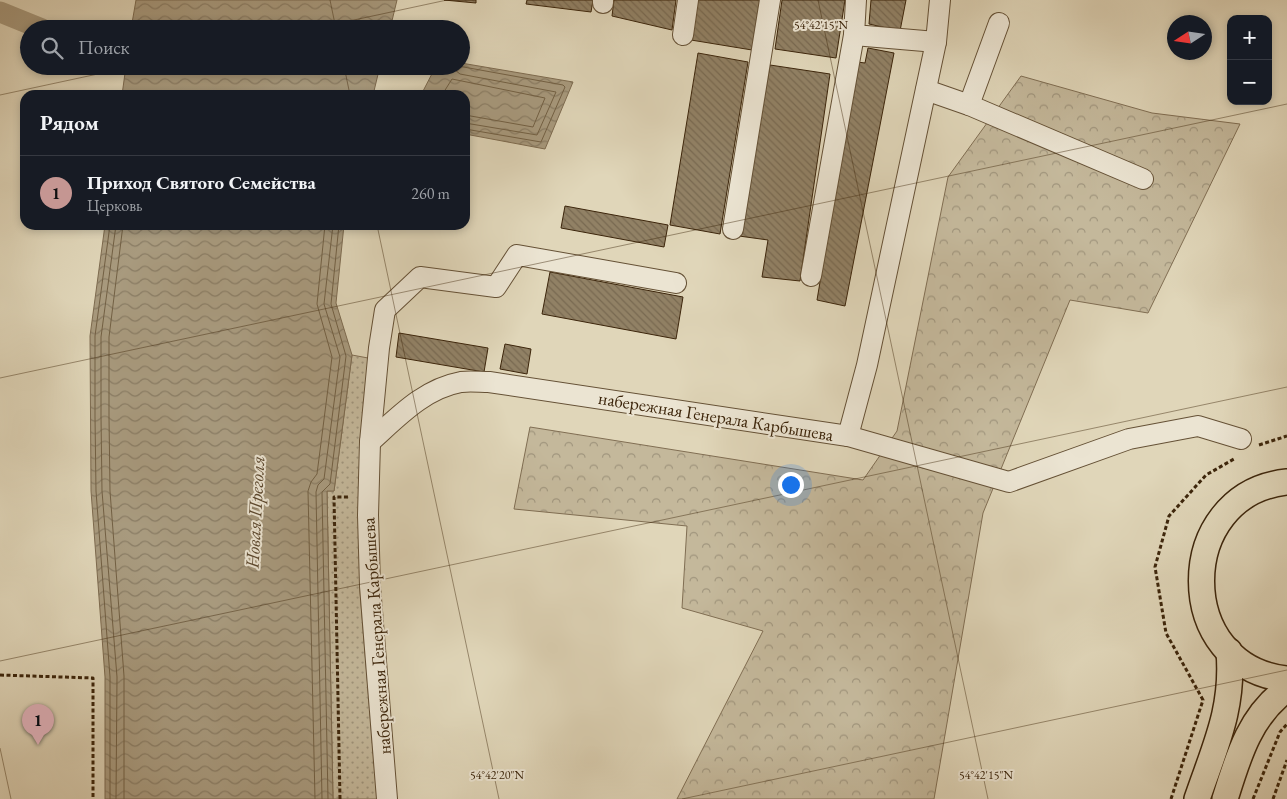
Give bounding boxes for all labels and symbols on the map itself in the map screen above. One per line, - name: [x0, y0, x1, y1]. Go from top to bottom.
- north arrow: [1167, 15, 1212, 60]
- text: 54°42'15"N: [794, 17, 848, 33]
- street label: набережная Генерала Карбышева: [597, 386, 836, 446]
- water label: Новая Преголя: [240, 455, 270, 570]
- your location: [778, 472, 804, 498]
- street label: набережная Генерала Карбышева: [356, 516, 396, 755]
- pin: 1: [22, 704, 54, 745]
- text: 54°42'20"N: [470, 767, 524, 783]
- text: 54°42'15"N: [959, 767, 1013, 783]

